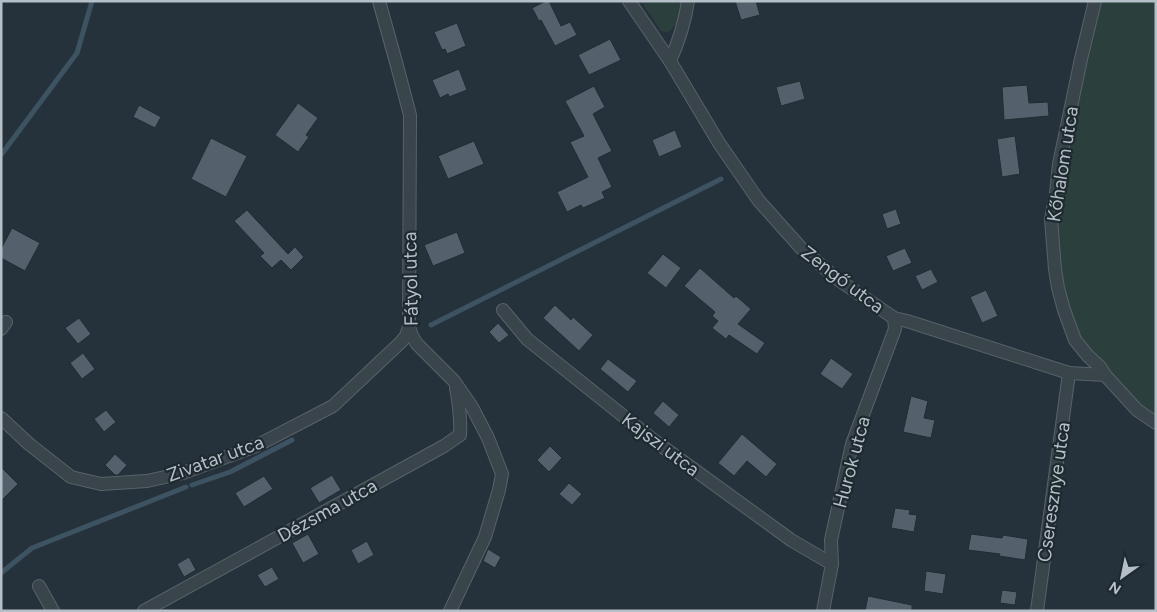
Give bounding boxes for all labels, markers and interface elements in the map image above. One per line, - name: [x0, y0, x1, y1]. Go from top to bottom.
- street label: Kőhalom utca: [1042, 105, 1083, 223]
- street label: Fátyol utca: [398, 232, 423, 326]
- street label: Zengő utca: [797, 241, 889, 318]
- street label: Kajszi utca: [617, 408, 704, 481]
- street label: Hurok utca: [828, 414, 875, 510]
- street label: Cseresznye utca: [1032, 421, 1075, 563]
- street label: Zivatar utca: [164, 430, 267, 487]
- street label: Dézsma utca: [274, 474, 381, 547]
- north arrow: [1097, 552, 1147, 602]
- text: N: [1106, 577, 1124, 598]

